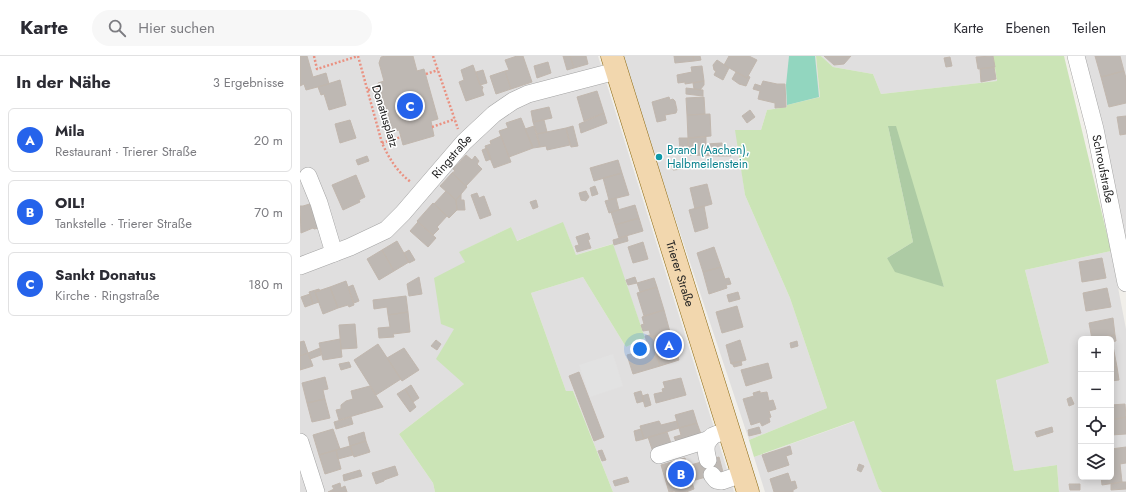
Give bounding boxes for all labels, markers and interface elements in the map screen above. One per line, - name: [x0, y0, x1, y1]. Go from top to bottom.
- search box: [92, 10, 372, 46]
- text: Karte: [20, 14, 68, 41]
- icon: search: [106, 17, 128, 39]
- text: Hier suchen: [138, 17, 215, 39]
- text: Karte: [953, 18, 983, 38]
- text: Ebenen: [1005, 18, 1050, 38]
- text: Teilen: [1072, 18, 1106, 38]
- text: In der Nähe: [16, 70, 111, 94]
- text: 3 Ergebnisse: [213, 73, 284, 92]
- street label: Donatusplatz: [367, 82, 403, 150]
- pin: C: [397, 91, 423, 121]
- text: Mila: [55, 120, 85, 142]
- street label: Ringstraße: [427, 130, 476, 183]
- text: A: [25, 131, 35, 150]
- text: 20 m: [254, 131, 283, 150]
- street label: Schroufstraße: [1087, 133, 1119, 205]
- place label: Brand (Aachen), Halbmeilenstein: [667, 141, 750, 173]
- text: Restaurant · Trierer Straße: [55, 142, 197, 161]
- marker: Brand (Aachen), Halbmeilenstein: [654, 152, 664, 162]
- text: OIL!: [55, 192, 85, 214]
- text: B: [26, 203, 34, 222]
- text: 70 m: [254, 203, 283, 222]
- text: Tankstelle · Trierer Straße: [55, 214, 192, 233]
- street label: Trierer Straße: [661, 238, 699, 309]
- text: Sankt Donatus: [55, 264, 156, 286]
- text: C: [25, 275, 35, 294]
- text: 180 m: [248, 275, 283, 294]
- text: Kirche · Ringstraße: [55, 286, 159, 305]
- pin: A: [656, 330, 682, 360]
- map controls: [1078, 336, 1114, 480]
- button: +: [1078, 336, 1114, 372]
- your location: [630, 339, 650, 359]
- button: −: [1078, 372, 1114, 408]
- button: locate: [1078, 408, 1114, 444]
- button: layers: [1078, 444, 1114, 480]
- pin: B: [668, 459, 694, 489]

